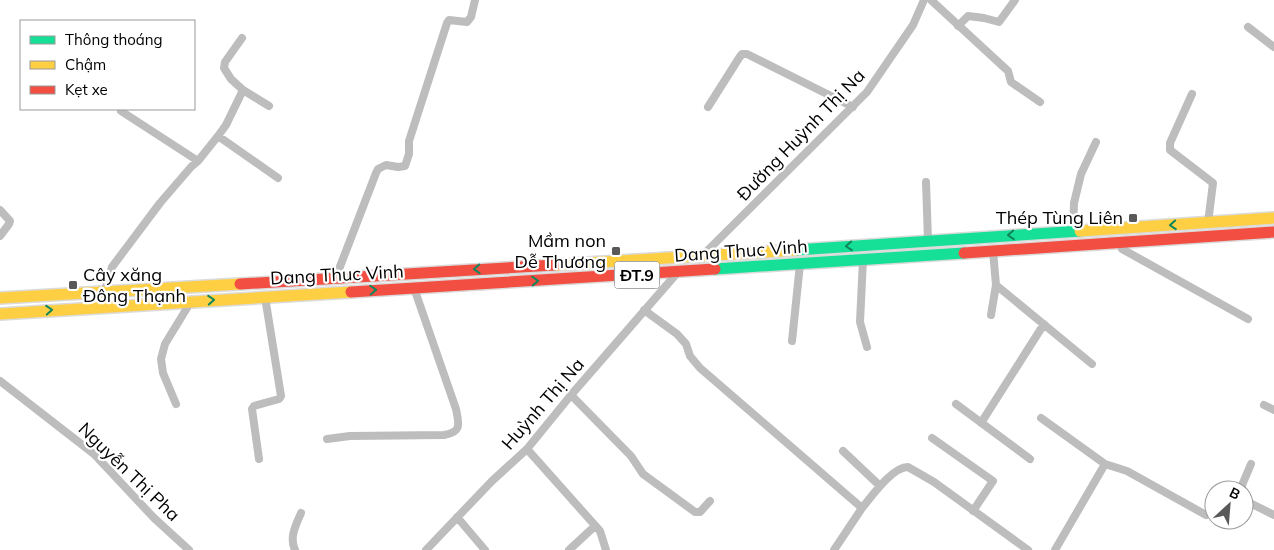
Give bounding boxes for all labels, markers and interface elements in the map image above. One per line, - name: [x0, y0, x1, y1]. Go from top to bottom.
- legend: [20, 20, 195, 110]
- text: Thông thoáng: [65, 30, 163, 49]
- text: Chậm: [65, 55, 106, 74]
- street label: Đường Huỳnh Thị Na: [732, 64, 869, 205]
- text: Kẹt xe: [65, 80, 108, 99]
- place label: Thép Tùng Liên: [996, 206, 1123, 229]
- marker: Thép Tùng Liên: [1127, 212, 1139, 224]
- one-way arrow: [1169, 219, 1177, 230]
- place label: Mầm non Dễ Thương: [515, 229, 606, 273]
- one-way arrow: [1007, 230, 1015, 241]
- street label: Dang Thuc Vinh: [673, 234, 808, 267]
- one-way arrow: [844, 240, 852, 251]
- marker: Mầm non Dễ Thương: [610, 245, 622, 257]
- street label: Dang Thuc Vinh: [270, 260, 404, 289]
- road number: ĐT.9: [614, 262, 660, 288]
- place label: Cây xăng Đông Thạnh: [83, 263, 186, 307]
- one-way arrow: [473, 263, 481, 274]
- one-way arrow: [532, 275, 540, 286]
- marker: Cây xăng Đông Thạnh: [67, 279, 79, 291]
- one-way arrow: [369, 285, 377, 296]
- one-way arrow: [207, 294, 215, 305]
- one-way arrow: [45, 305, 53, 316]
- street label: Huỳnh Thị Na: [496, 353, 589, 454]
- street label: Nguyễn Thị Pha: [74, 417, 185, 526]
- north arrow: [1204, 480, 1254, 530]
- text: B: [1226, 483, 1243, 504]

